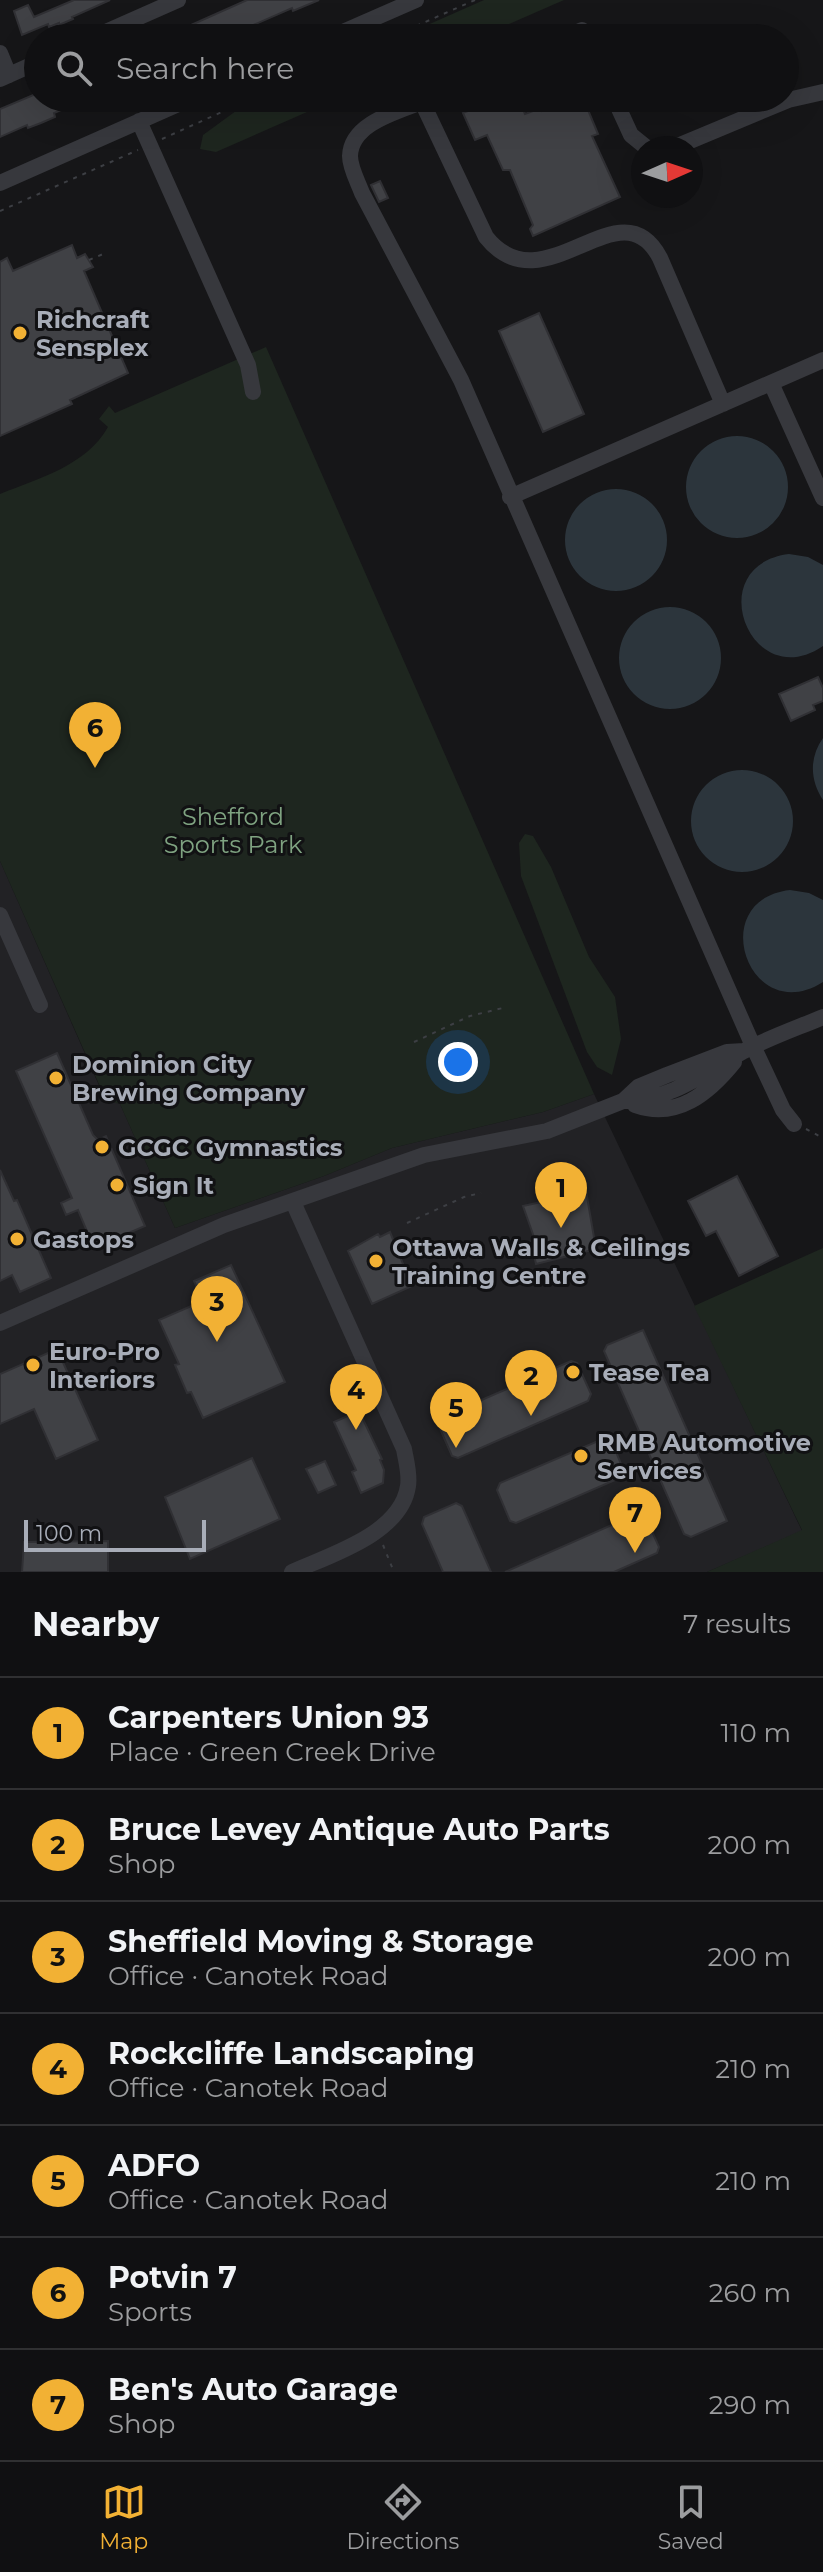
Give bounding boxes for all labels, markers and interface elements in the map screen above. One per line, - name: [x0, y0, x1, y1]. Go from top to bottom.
- search box: [24, 24, 799, 112]
- icon: search: [52, 46, 96, 90]
- text: Search here: [116, 50, 294, 87]
- north arrow: [631, 136, 703, 208]
- place label: Richcraft Sensplex: [36, 305, 150, 362]
- marker: Richcraft Sensplex: [11, 324, 29, 342]
- pin: 6: [69, 702, 121, 768]
- park label: Shefford Sports Park: [164, 802, 303, 859]
- your location: [438, 1042, 478, 1082]
- place label: Dominion City Brewing Company: [72, 1050, 306, 1107]
- marker: Dominion City Brewing Company: [47, 1069, 65, 1087]
- place label: GCGC Gymnastics: [118, 1133, 343, 1162]
- marker: GCGC Gymnastics: [93, 1138, 111, 1156]
- pin: 1: [535, 1162, 587, 1228]
- place label: Sign It: [133, 1171, 215, 1200]
- marker: Sign It: [108, 1176, 126, 1194]
- place label: Gastops: [33, 1225, 134, 1254]
- marker: Gastops: [8, 1230, 26, 1248]
- place label: Ottawa Walls & Ceilings Training Centre: [392, 1233, 691, 1290]
- marker: Ottawa Walls & Ceilings Training Centre: [367, 1252, 385, 1270]
- pin: 3: [191, 1276, 243, 1342]
- place label: Euro-Pro Interiors: [49, 1337, 160, 1394]
- pin: 2: [505, 1350, 557, 1416]
- marker: Euro-Pro Interiors: [24, 1356, 42, 1374]
- place label: Tease Tea: [589, 1358, 710, 1387]
- marker: Tease Tea: [564, 1363, 582, 1381]
- pin: 4: [330, 1364, 382, 1430]
- pin: 5: [430, 1382, 482, 1448]
- place label: RMB Automotive Services: [597, 1428, 811, 1485]
- marker: RMB Automotive Services: [572, 1447, 590, 1465]
- pin: 7: [609, 1487, 661, 1553]
- scale bar: [24, 1516, 206, 1552]
- text: 100 m: [36, 1520, 102, 1547]
- text: Nearby: [32, 1603, 159, 1645]
- text: 7 results: [683, 1608, 791, 1640]
- text: Carpenters Union 93: [108, 1699, 429, 1736]
- text: 1: [53, 1717, 63, 1749]
- text: 110 m: [721, 1717, 791, 1749]
- text: Place · Green Creek Drive: [108, 1736, 436, 1768]
- text: Bruce Levey Antique Auto Parts: [108, 1811, 610, 1848]
- text: 2: [50, 1829, 66, 1861]
- text: 200 m: [707, 1829, 791, 1861]
- text: Shop: [108, 1848, 176, 1880]
- text: Sheffield Moving & Storage: [108, 1923, 534, 1960]
- text: 3: [50, 1941, 66, 1973]
- text: 200 m: [707, 1941, 791, 1973]
- text: Office · Canotek Road: [108, 1960, 388, 1992]
- text: Rockcliffe Landscaping: [108, 2035, 475, 2072]
- text: 4: [49, 2053, 67, 2085]
- text: 210 m: [715, 2053, 791, 2085]
- text: Office · Canotek Road: [108, 2072, 388, 2104]
- text: ADFO: [108, 2147, 200, 2184]
- text: 5: [50, 2165, 66, 2197]
- text: 210 m: [715, 2165, 791, 2197]
- text: Office · Canotek Road: [108, 2184, 388, 2216]
- text: Potvin 7: [108, 2259, 237, 2296]
- text: 6: [50, 2277, 66, 2309]
- text: 260 m: [709, 2277, 791, 2309]
- text: Sports: [108, 2296, 192, 2328]
- text: Ben's Auto Garage: [108, 2371, 398, 2408]
- text: 7: [50, 2389, 66, 2421]
- text: 290 m: [709, 2389, 791, 2421]
- text: Shop: [108, 2408, 176, 2440]
- tab: Map: [99, 2480, 148, 2555]
- tab: Directions: [347, 2480, 459, 2555]
- tab: Saved: [658, 2480, 724, 2555]

